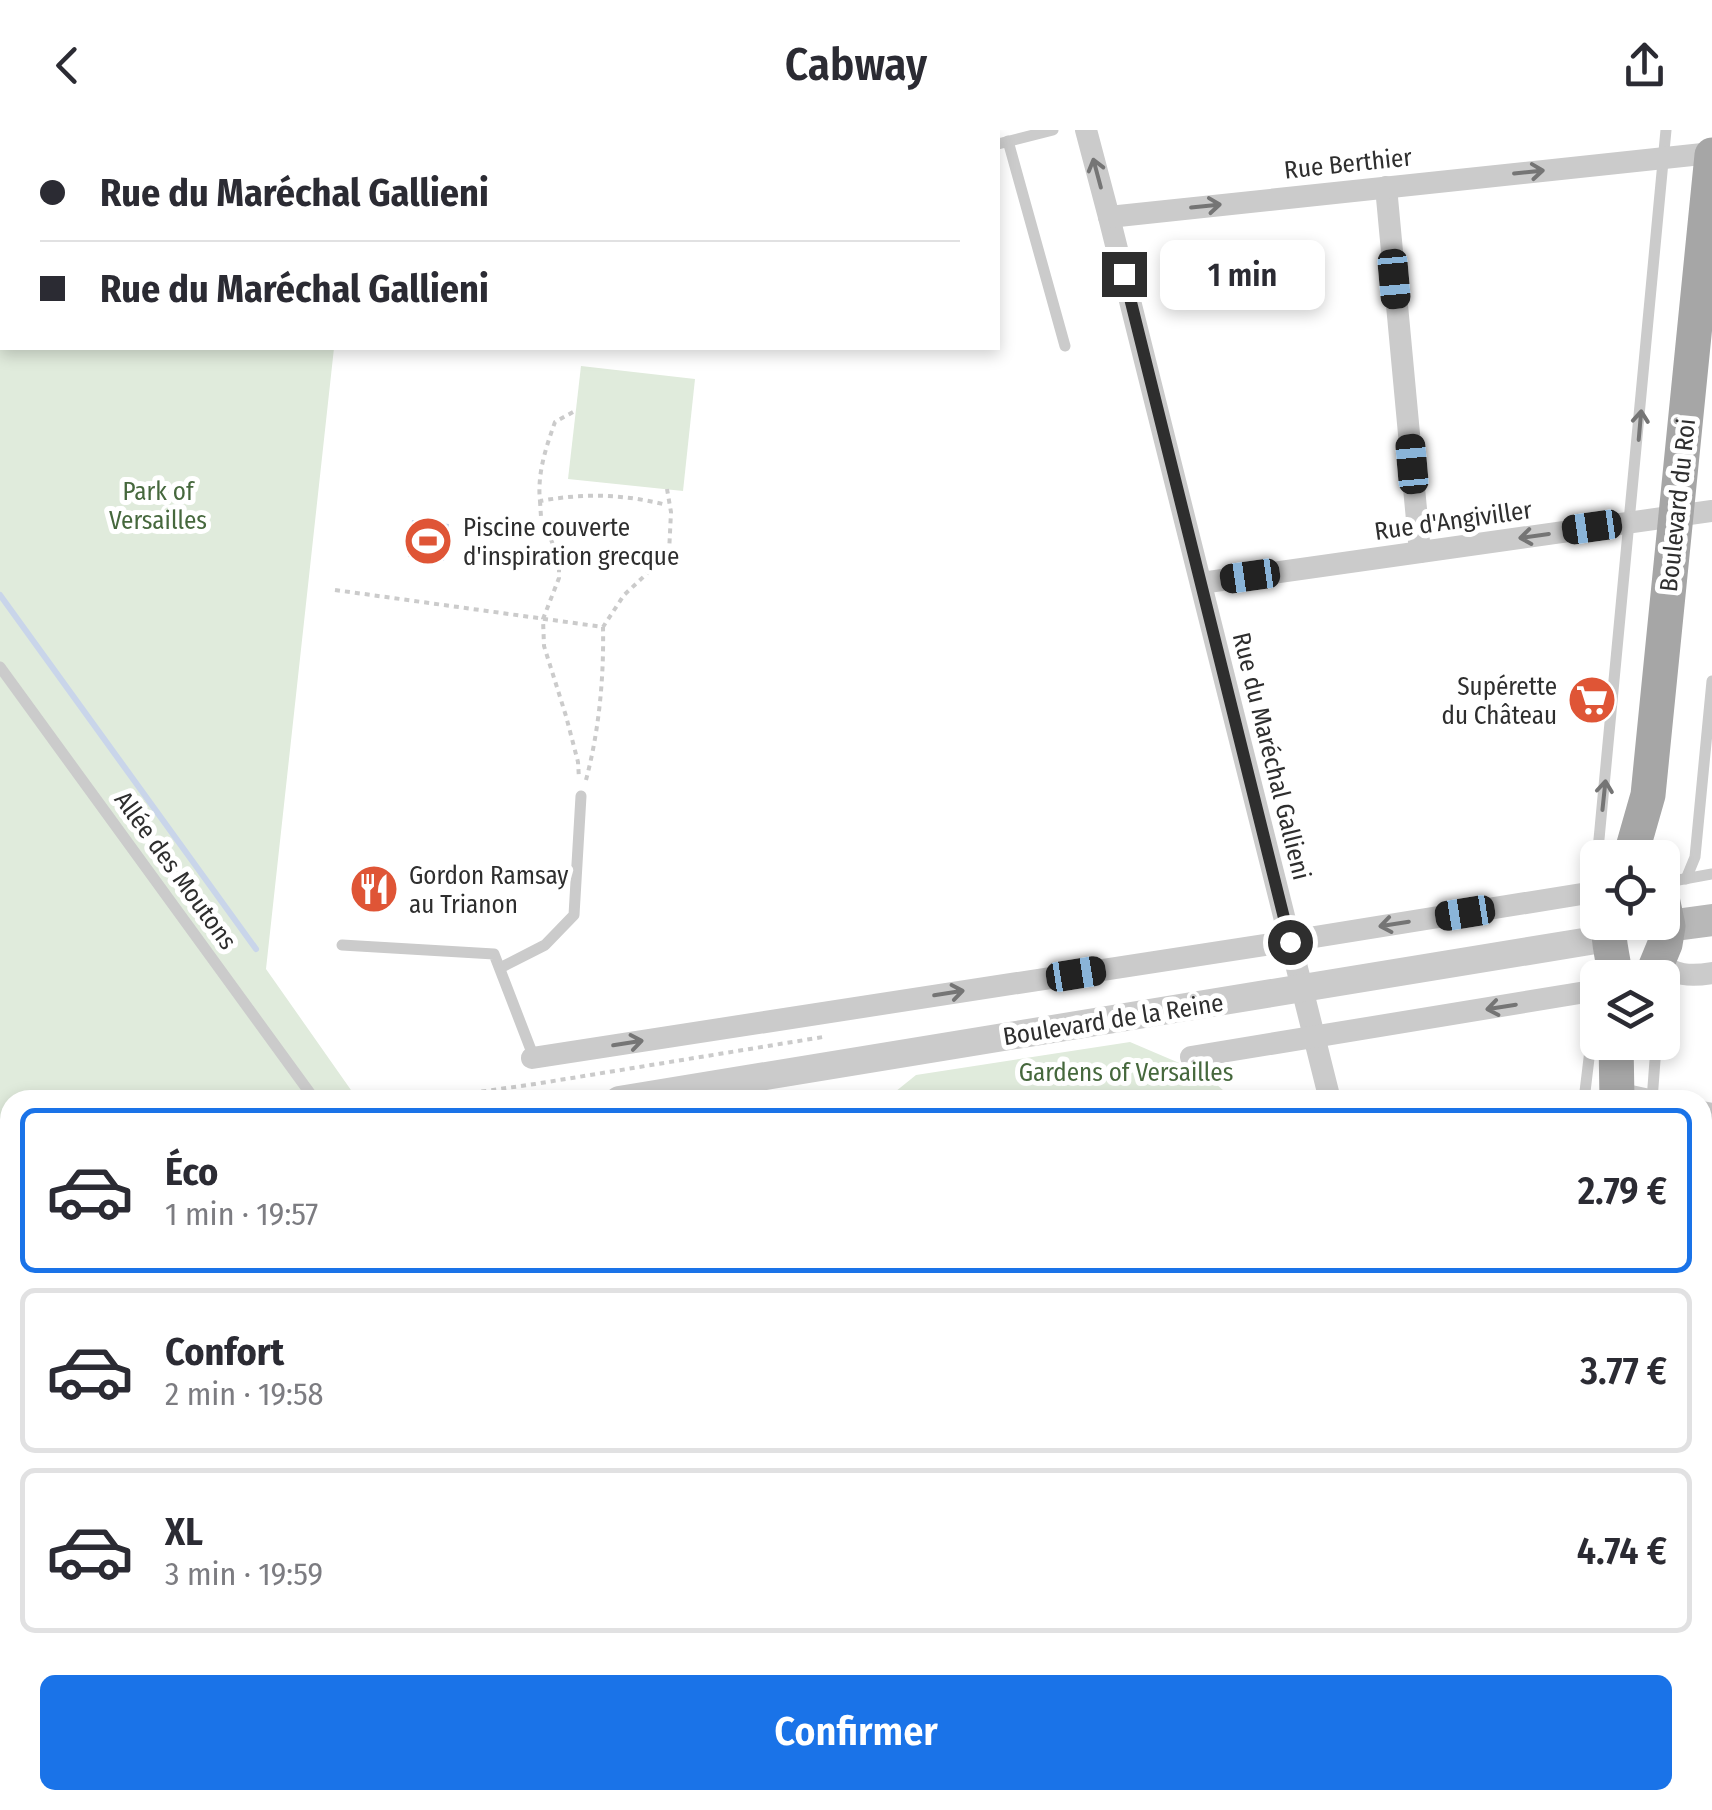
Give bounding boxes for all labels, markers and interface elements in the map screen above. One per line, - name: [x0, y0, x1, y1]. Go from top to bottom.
- icon: back: [40, 38, 95, 93]
- text: Cabway: [785, 38, 927, 92]
- icon: share: [1617, 38, 1672, 93]
- street label: Rue Berthier: [1283, 142, 1414, 186]
- one-way arrow: [1087, 158, 1106, 190]
- one-way arrow: [1513, 162, 1545, 181]
- text: Rue du Maréchal Gallieni: [100, 170, 489, 216]
- one-way arrow: [1190, 196, 1222, 215]
- callout: 1 min: [1159, 239, 1324, 309]
- car: [1376, 248, 1412, 310]
- route end: [1102, 252, 1147, 297]
- text: 1 min: [1208, 256, 1277, 294]
- text: Rue du Maréchal Gallieni: [100, 266, 489, 312]
- one-way arrow: [1630, 409, 1649, 441]
- street label: Boulevard du Roi: [1654, 417, 1702, 593]
- car: [1394, 433, 1430, 495]
- park label: Park of Versailles: [109, 477, 207, 536]
- street label: Rue d'Angiviller: [1373, 495, 1534, 547]
- car: [1560, 508, 1624, 546]
- place label: Piscine couverte d'inspiration grecque: [463, 513, 679, 572]
- sports icon: Piscine couverte d'inspiration grecque: [402, 515, 454, 567]
- one-way arrow: [1519, 527, 1551, 545]
- car: [1218, 557, 1282, 595]
- street label: Rue du Maréchal Gallieni: [1226, 630, 1316, 883]
- place label: Supérette du Château: [1442, 672, 1557, 731]
- supermarket icon: Supérette du Château: [1566, 674, 1618, 726]
- one-way arrow: [1594, 779, 1613, 811]
- street label: Allée des Moutons: [108, 786, 243, 955]
- map controls: [1580, 840, 1680, 1060]
- button: locate: [1580, 840, 1680, 940]
- place label: Gordon Ramsay au Trianon: [409, 861, 568, 920]
- restaurant icon: Gordon Ramsay au Trianon: [348, 863, 400, 915]
- car: [1433, 893, 1497, 933]
- one-way arrow: [1379, 916, 1411, 934]
- route start: [1268, 920, 1313, 965]
- car: [1044, 954, 1108, 994]
- button: layers: [1580, 960, 1680, 1060]
- one-way arrow: [933, 983, 965, 1002]
- street label: Boulevard de la Reine: [1001, 988, 1225, 1052]
- one-way arrow: [1486, 998, 1518, 1016]
- one-way arrow: [611, 1033, 644, 1051]
- park label: Gardens of Versailles: [1019, 1058, 1233, 1088]
- icon: car: [45, 1146, 135, 1236]
- text: Éco: [165, 1149, 218, 1195]
- text: 2.79 €: [1578, 1168, 1667, 1214]
- text: 1 min · 19:57: [165, 1195, 318, 1233]
- icon: car: [45, 1326, 135, 1416]
- text: Confort: [165, 1329, 284, 1375]
- text: 3.77 €: [1580, 1348, 1667, 1394]
- text: 2 min · 19:58: [165, 1375, 324, 1413]
- icon: car: [45, 1506, 135, 1596]
- text: XL: [165, 1509, 203, 1555]
- text: 4.74 €: [1577, 1528, 1667, 1574]
- text: 3 min · 19:59: [165, 1555, 323, 1593]
- button: Confirmer: [40, 1675, 1672, 1790]

